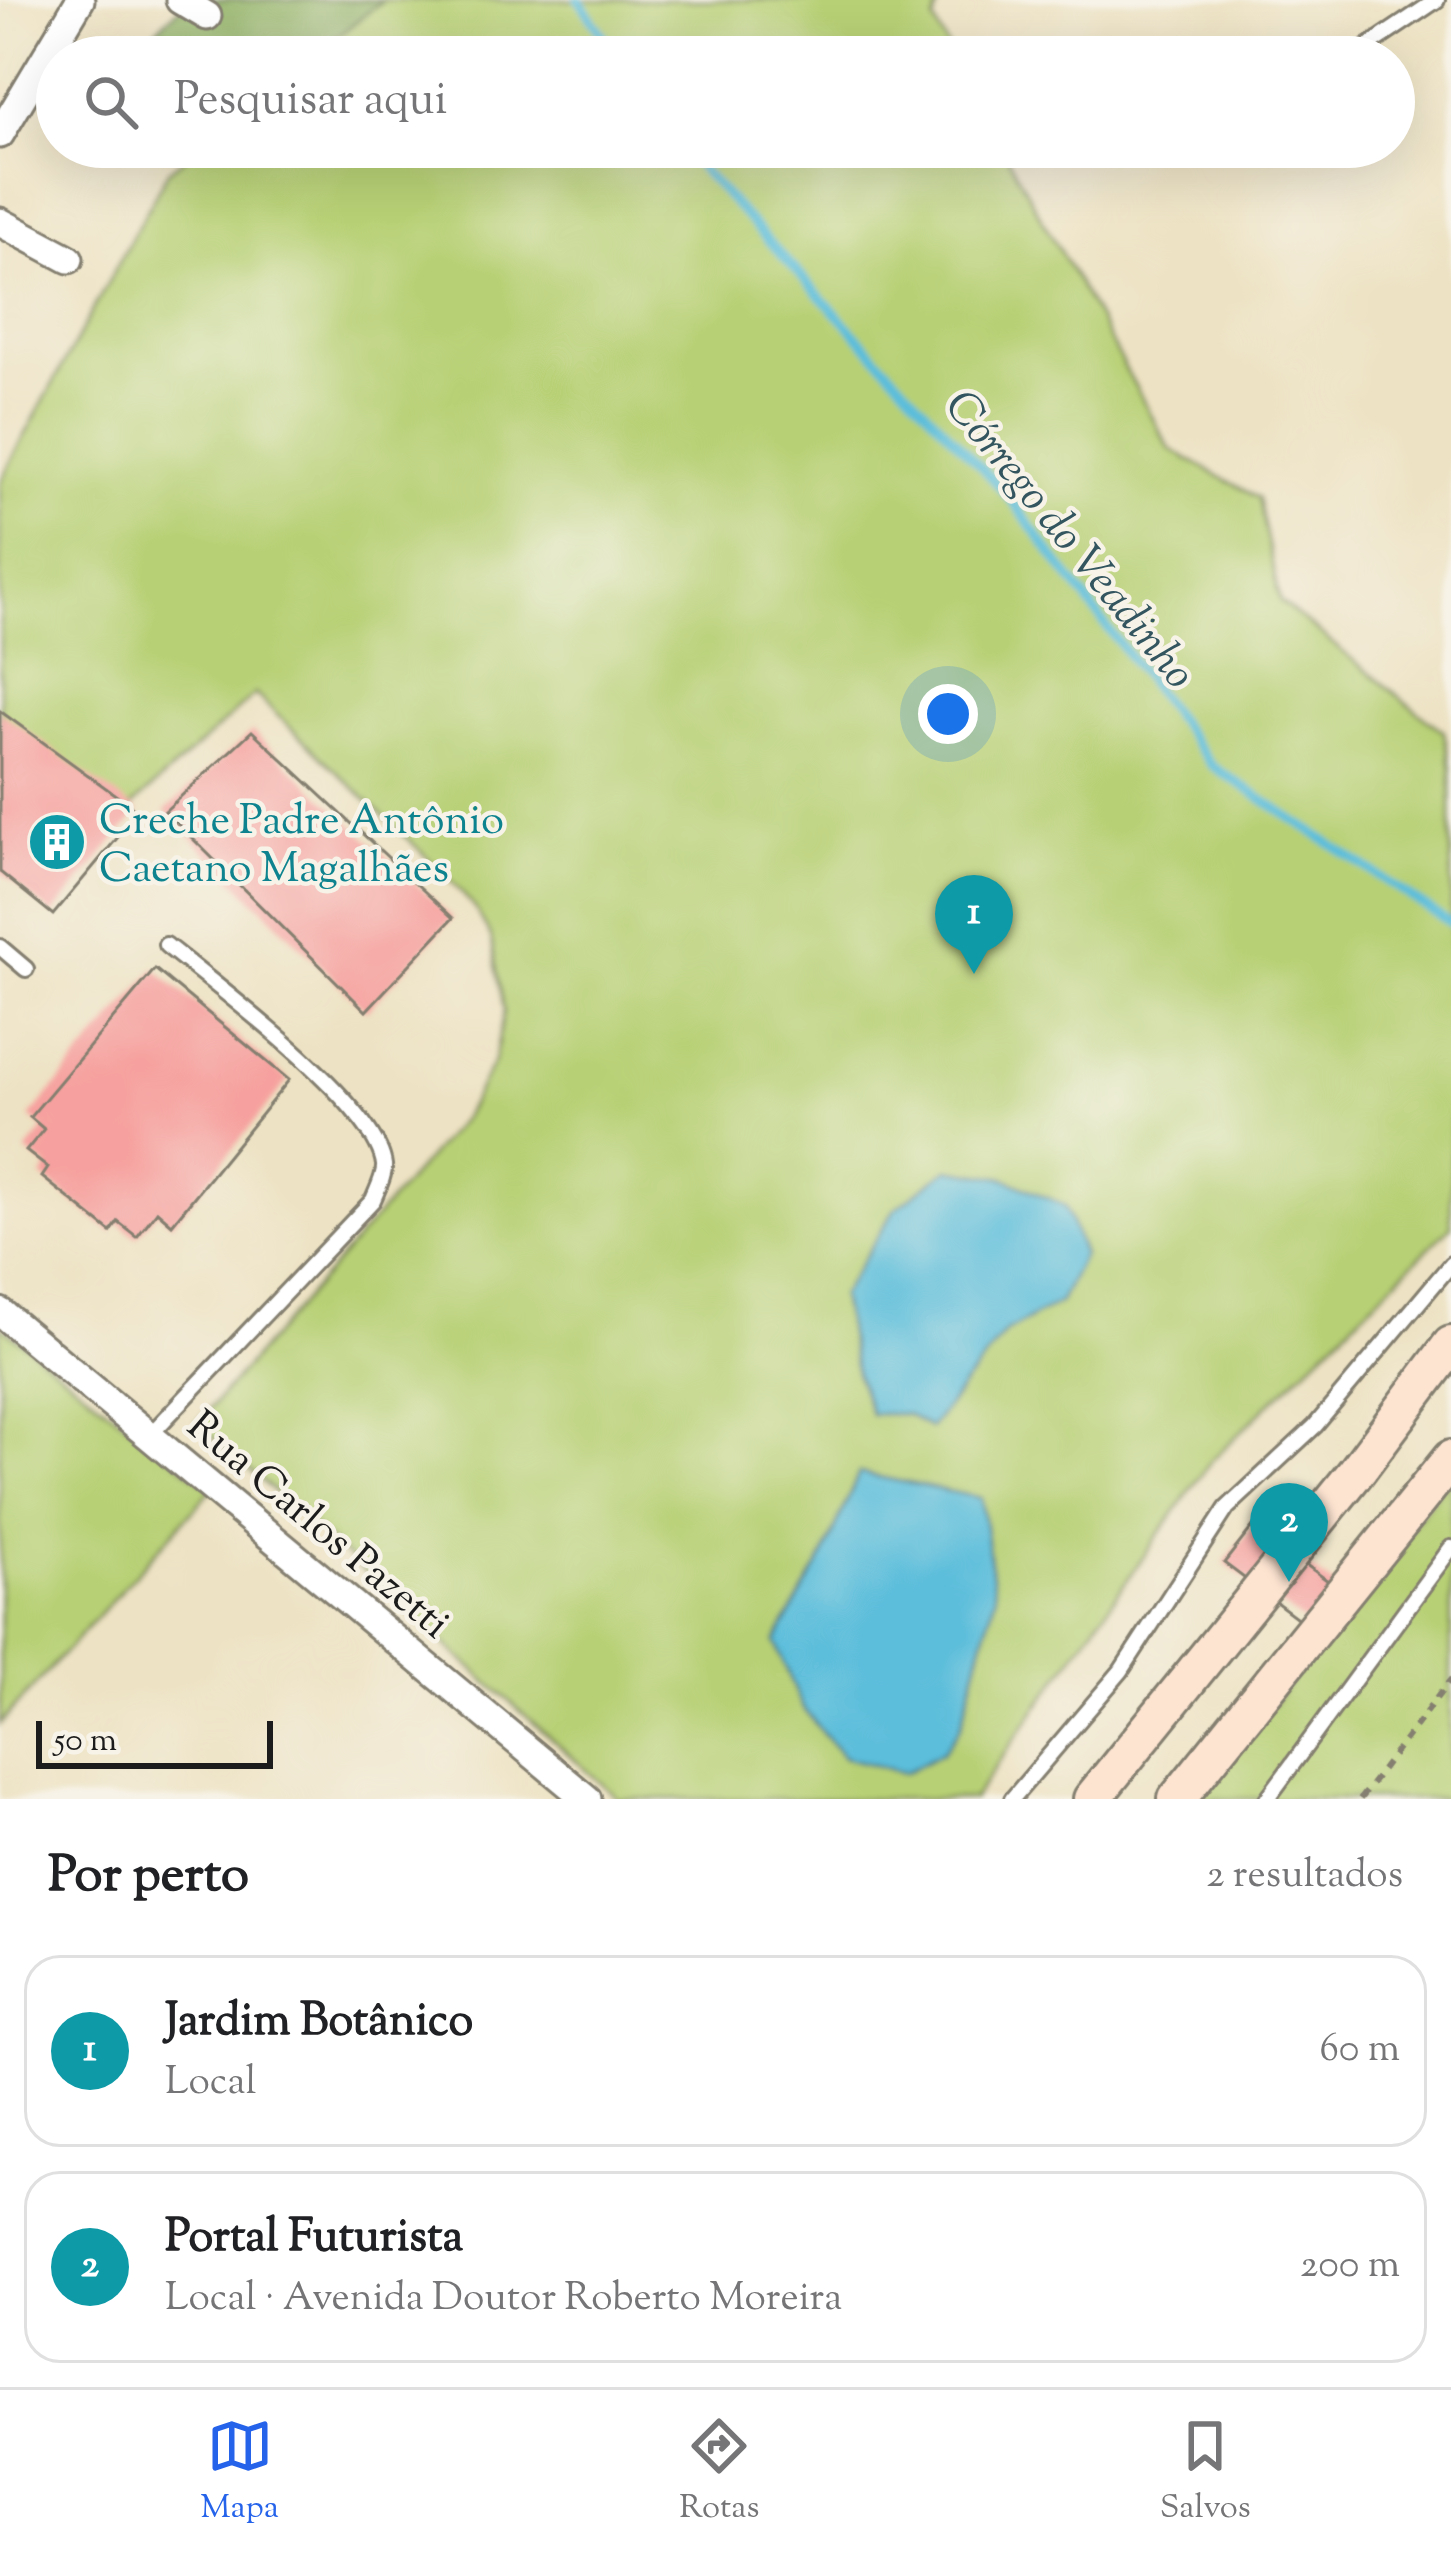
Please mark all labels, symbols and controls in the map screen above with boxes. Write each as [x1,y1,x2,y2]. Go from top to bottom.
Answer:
search box [36,36,1415,168]
icon: search [78,69,144,135]
text: Pesquisar aqui [174,70,447,135]
water label: Córrego do Veadinho [927,378,1209,705]
your location [918,684,978,744]
place label: Creche Padre Antônio Caetano Magalhães [99,793,504,901]
building icon: Creche Padre Antônio Caetano Magalhães [26,811,88,873]
pin: 1 [935,875,1013,974]
street label: Rua Carlos Pazetti [172,1399,461,1655]
pin: 2 [1250,1483,1328,1582]
scale bar [36,1715,273,1768]
text: 50 m [54,1718,117,1766]
text: Por perto [48,1841,249,1914]
text: 2 resultados [1206,1849,1403,1905]
text: Jardim Botânico [165,1991,473,2056]
text: 1 [83,2023,97,2079]
text: 60 m [1319,2023,1400,2079]
text: Local [165,2056,256,2112]
text: Portal Futurista [165,2207,463,2272]
text: 2 [81,2239,99,2295]
text: 200 m [1300,2239,1400,2295]
text: Local · Avenida Doutor Roberto Moreira [165,2272,842,2328]
tab: Mapa [200,2413,279,2533]
tab: Rotas [679,2413,759,2533]
tab: Salvos [1160,2413,1251,2533]

